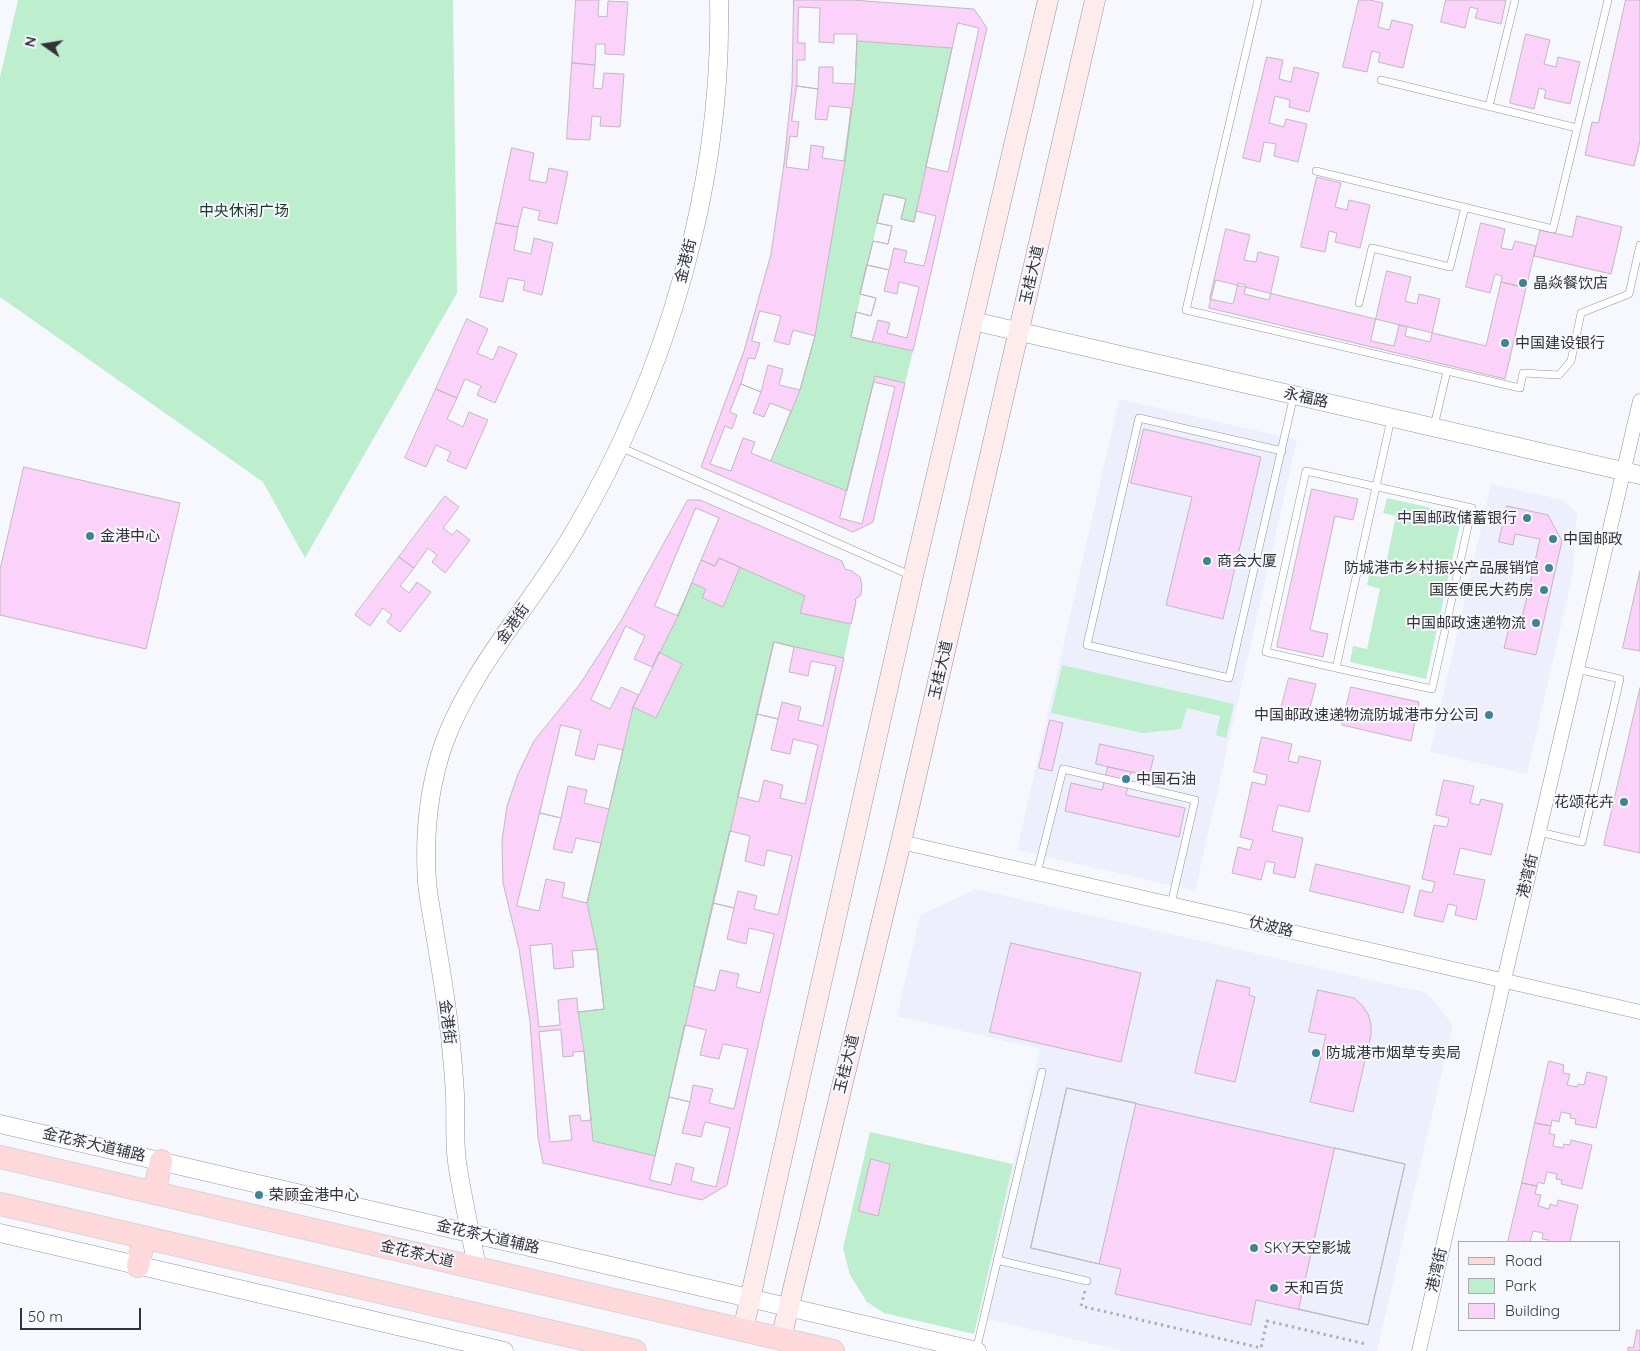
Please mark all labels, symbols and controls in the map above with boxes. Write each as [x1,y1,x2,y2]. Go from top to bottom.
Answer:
north arrow [20,20,70,70]
text: N [20,35,40,49]
park label: 中央休闲广场 [199,202,289,220]
street label: 金港街 [672,237,700,285]
street label: 玉桂大道 [1016,244,1048,306]
place label: 晶焱餐饮店 [1533,274,1608,292]
marker: 晶焱餐饮店 [1517,277,1529,289]
place label: 中国建设银行 [1515,334,1605,352]
marker: 中国建设银行 [1499,337,1511,349]
street label: 永福路 [1282,384,1330,412]
place label: 中国邮政储蓄银行 [1397,509,1517,527]
marker: 中国邮政储蓄银行 [1521,512,1533,524]
place label: 金港中心 [100,527,160,545]
marker: 金港中心 [84,530,96,542]
place label: 中国邮政 [1563,530,1623,548]
marker: 中国邮政 [1547,533,1559,545]
place label: 商会大厦 [1217,552,1277,570]
marker: 商会大厦 [1201,555,1213,567]
place label: 防城港市乡村振兴产品展销馆 [1344,559,1539,577]
marker: 防城港市乡村振兴产品展销馆 [1543,562,1555,574]
place label: 国医便民大药房 [1429,581,1534,599]
marker: 国医便民大药房 [1538,584,1550,596]
street label: 金港街 [493,600,533,648]
place label: 中国邮政速递物流 [1406,614,1526,632]
marker: 中国邮政速递物流 [1530,617,1542,629]
street label: 玉桂大道 [925,639,957,701]
place label: 中国邮政速递物流防城港市分公司 [1254,706,1479,724]
marker: 中国邮政速递物流防城港市分公司 [1483,709,1495,721]
place label: 中国石油 [1136,770,1196,788]
marker: 中国石油 [1120,773,1132,785]
place label: 花颂花卉 [1554,793,1614,811]
marker: 花颂花卉 [1618,796,1630,808]
street label: 港湾街 [1514,852,1542,900]
street label: 伏波路 [1247,913,1295,941]
street label: 金港街 [435,999,459,1045]
street label: 玉桂大道 [831,1033,863,1095]
place label: 防城港市烟草专卖局 [1326,1044,1461,1062]
marker: 防城港市烟草专卖局 [1310,1047,1322,1059]
street label: 金花茶大道辅路 [41,1124,147,1166]
place label: 荣顾金港中心 [269,1186,359,1204]
marker: 荣顾金港中心 [253,1189,265,1201]
street label: 金花茶大道辅路 [435,1216,541,1258]
street label: 金花茶大道 [378,1237,456,1271]
place label: SKY天空影城 [1264,1239,1351,1257]
legend [1458,1241,1620,1331]
marker: SKY天空影城 [1248,1242,1260,1254]
street label: 港湾街 [1423,1246,1451,1294]
text: Road [1505,1251,1542,1270]
text: Park [1505,1276,1537,1295]
place label: 天和百货 [1284,1279,1344,1297]
marker: 天和百货 [1268,1282,1280,1294]
scale bar [22,1298,144,1330]
text: Building [1505,1301,1560,1320]
text: 50 m [28,1307,63,1326]

